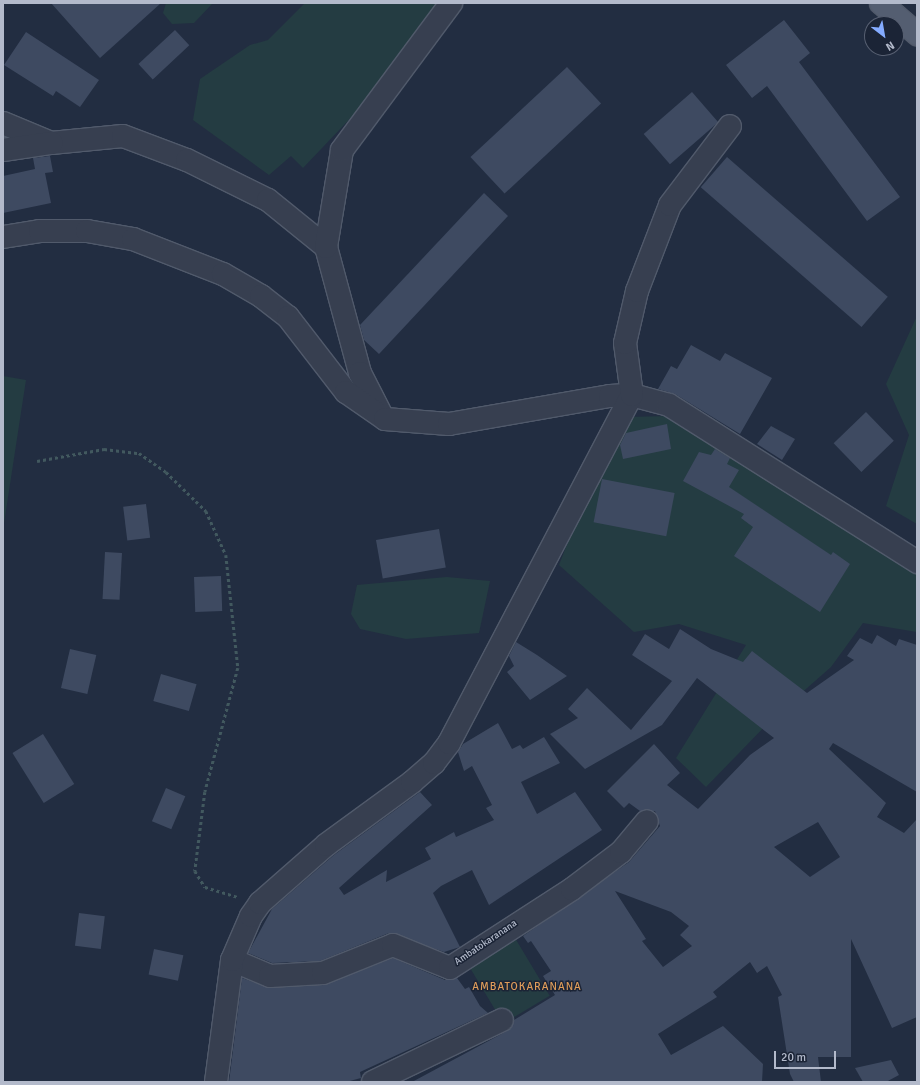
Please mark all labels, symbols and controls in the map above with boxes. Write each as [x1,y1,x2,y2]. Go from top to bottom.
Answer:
north arrow [864,16,904,56]
text: N [883,38,897,53]
street label: Ambatokaranana [452,918,520,968]
district label: AMBATOKARANANA [472,980,582,994]
scale bar [776,1043,838,1069]
text: 20 m [781,1050,806,1065]

